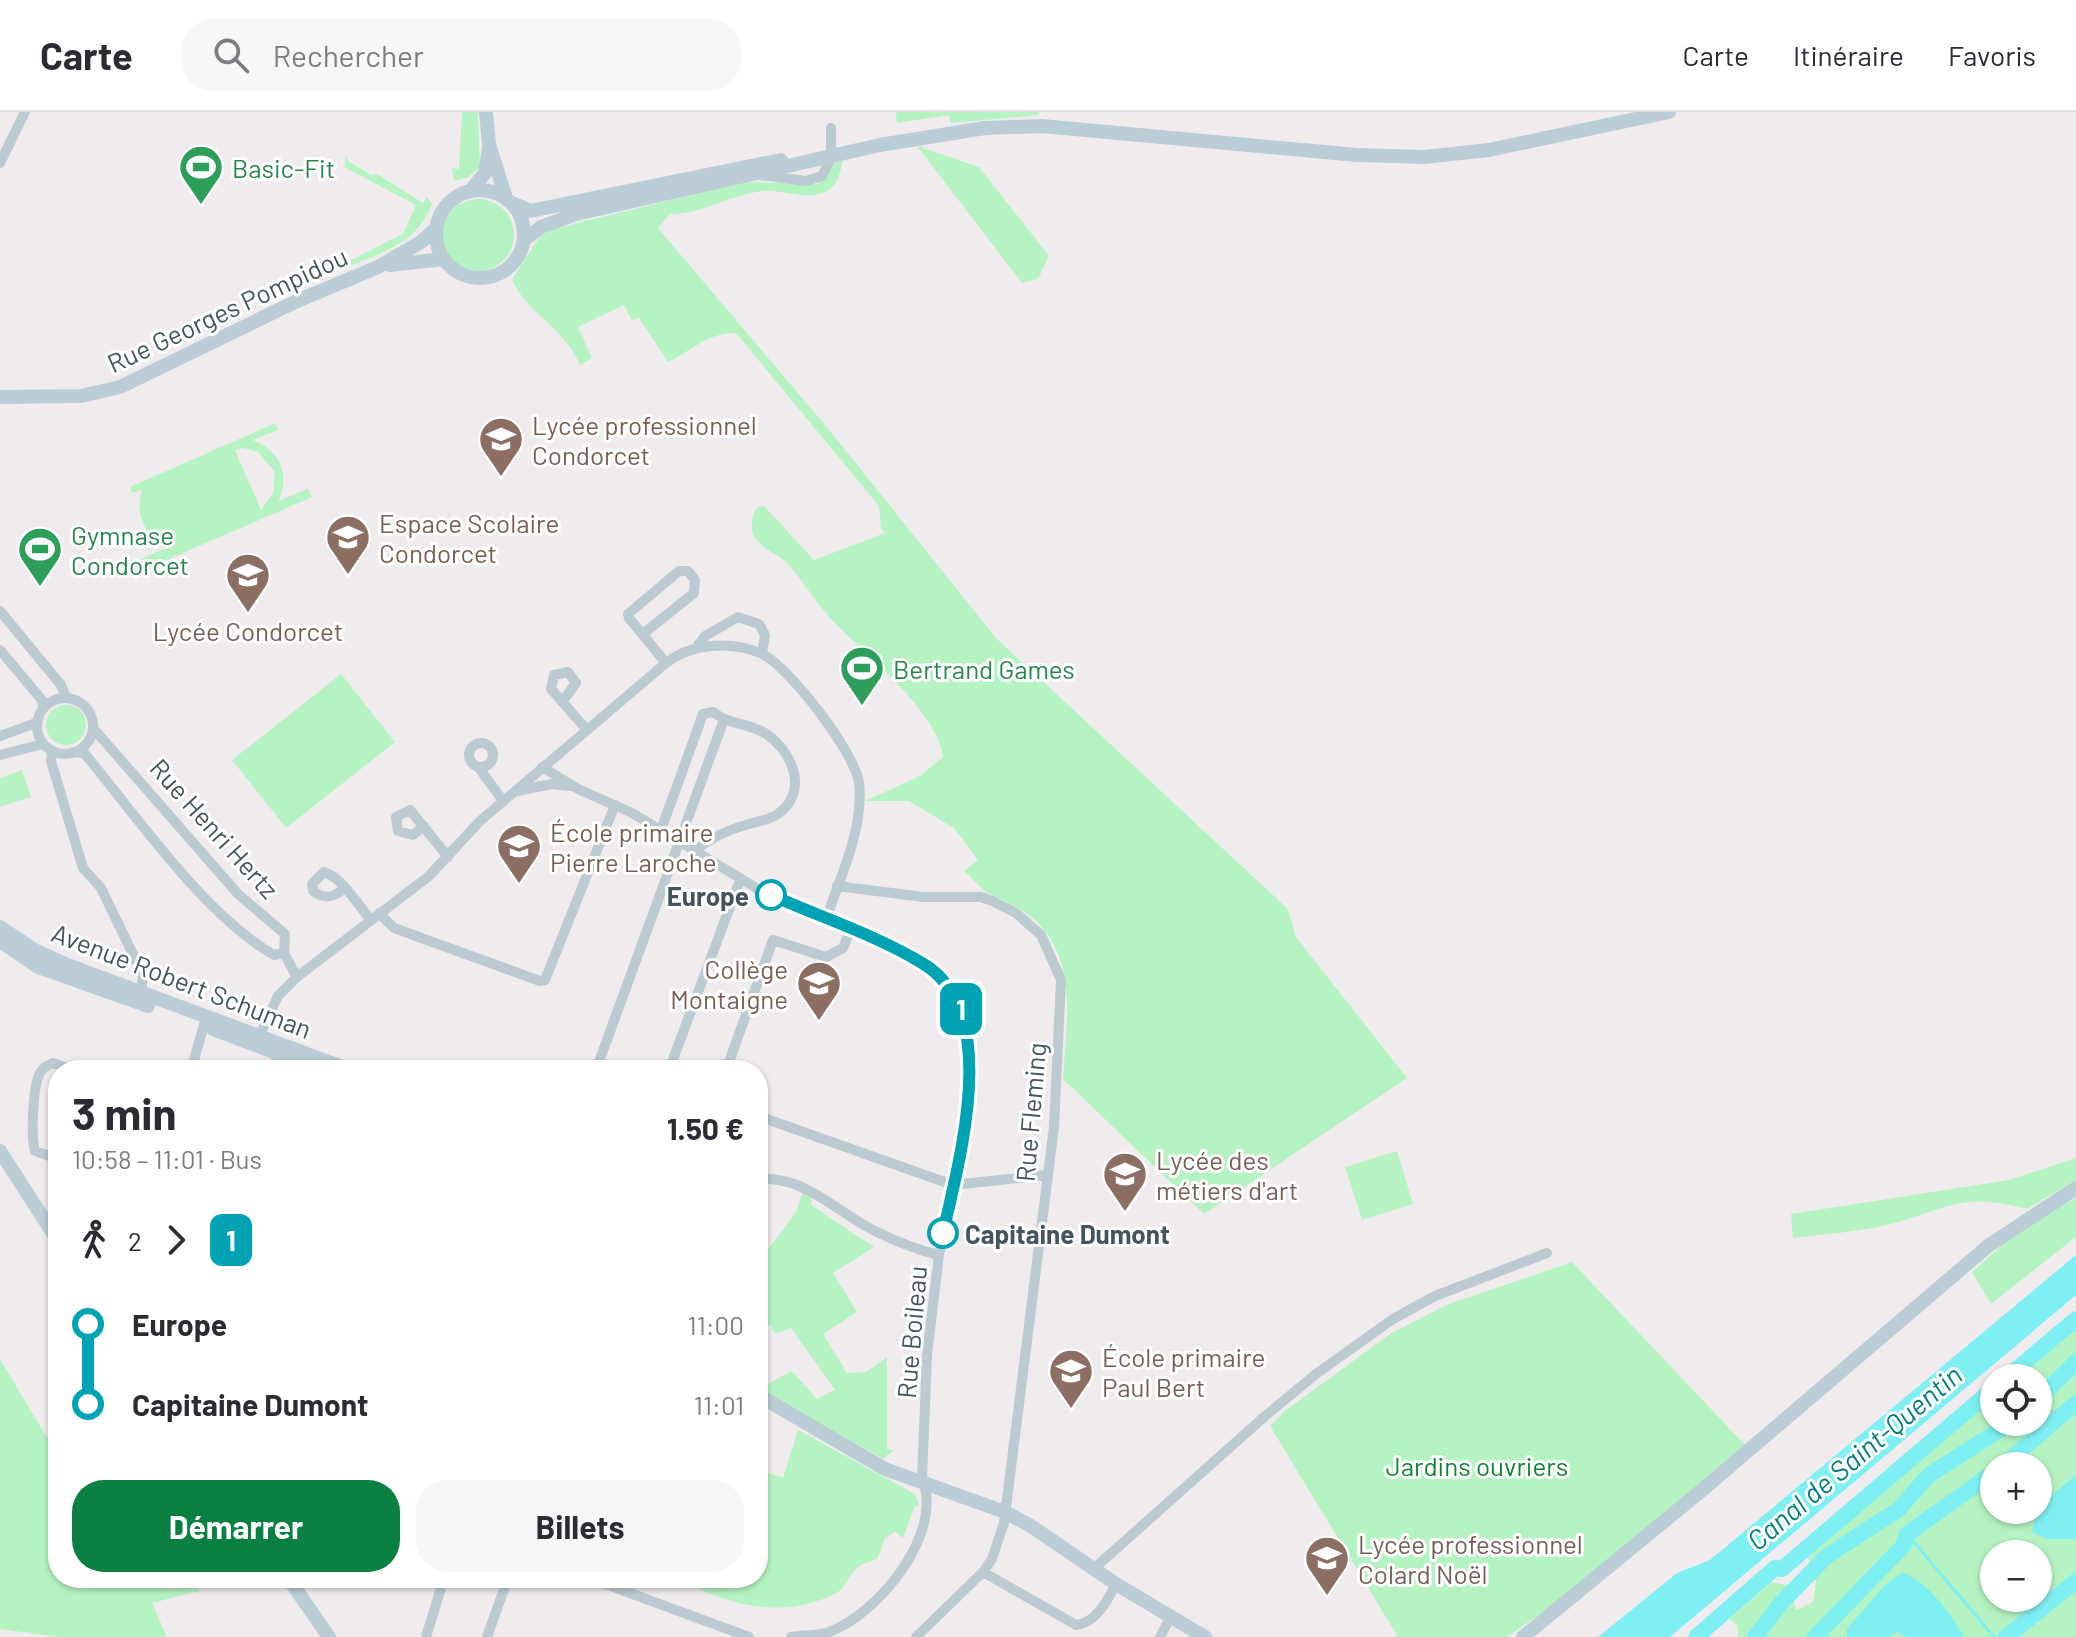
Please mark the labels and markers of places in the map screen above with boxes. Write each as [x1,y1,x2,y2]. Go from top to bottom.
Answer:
sports icon: Basic-Fit [177,143,225,206]
place label: Basic-Fit [232,152,335,183]
place label: Lycée professionnel Condorcet [532,409,757,470]
school or university icon: Lycée professionnel Condorcet [477,415,525,478]
place label: Espace Scolaire Condorcet [379,507,559,568]
school or university icon: Espace Scolaire Condorcet [324,513,372,576]
place label: Gymnase Condorcet [71,519,189,580]
sports icon: Gymnase Condorcet [16,525,64,588]
school or university icon: Lycée Condorcet [224,551,272,614]
place label: Lycée Condorcet [153,615,343,646]
sports icon: Bertrand Games [838,644,886,707]
place label: Bertrand Games [893,653,1075,684]
place label: École primaire Pierre Laroche [550,816,717,877]
school or university icon: École primaire Pierre Laroche [495,822,543,885]
place label: Europe [667,880,749,911]
marker: Europe [756,880,786,910]
place label: Collège Montaigne [670,953,788,1014]
school or university icon: Collège Montaigne [795,959,843,1022]
place label: Lycée des métiers d'art [1156,1144,1298,1205]
school or university icon: Lycée des métiers d'art [1101,1150,1149,1213]
marker: Capitaine Dumont [928,1218,958,1248]
place label: Capitaine Dumont [965,1218,1170,1249]
place label: École primaire Paul Bert [1102,1341,1265,1402]
school or university icon: École primaire Paul Bert [1047,1347,1095,1410]
place label: Lycée professionnel Colard Noël [1358,1528,1583,1589]
school or university icon: Lycée professionnel Colard Noël [1303,1534,1351,1597]

